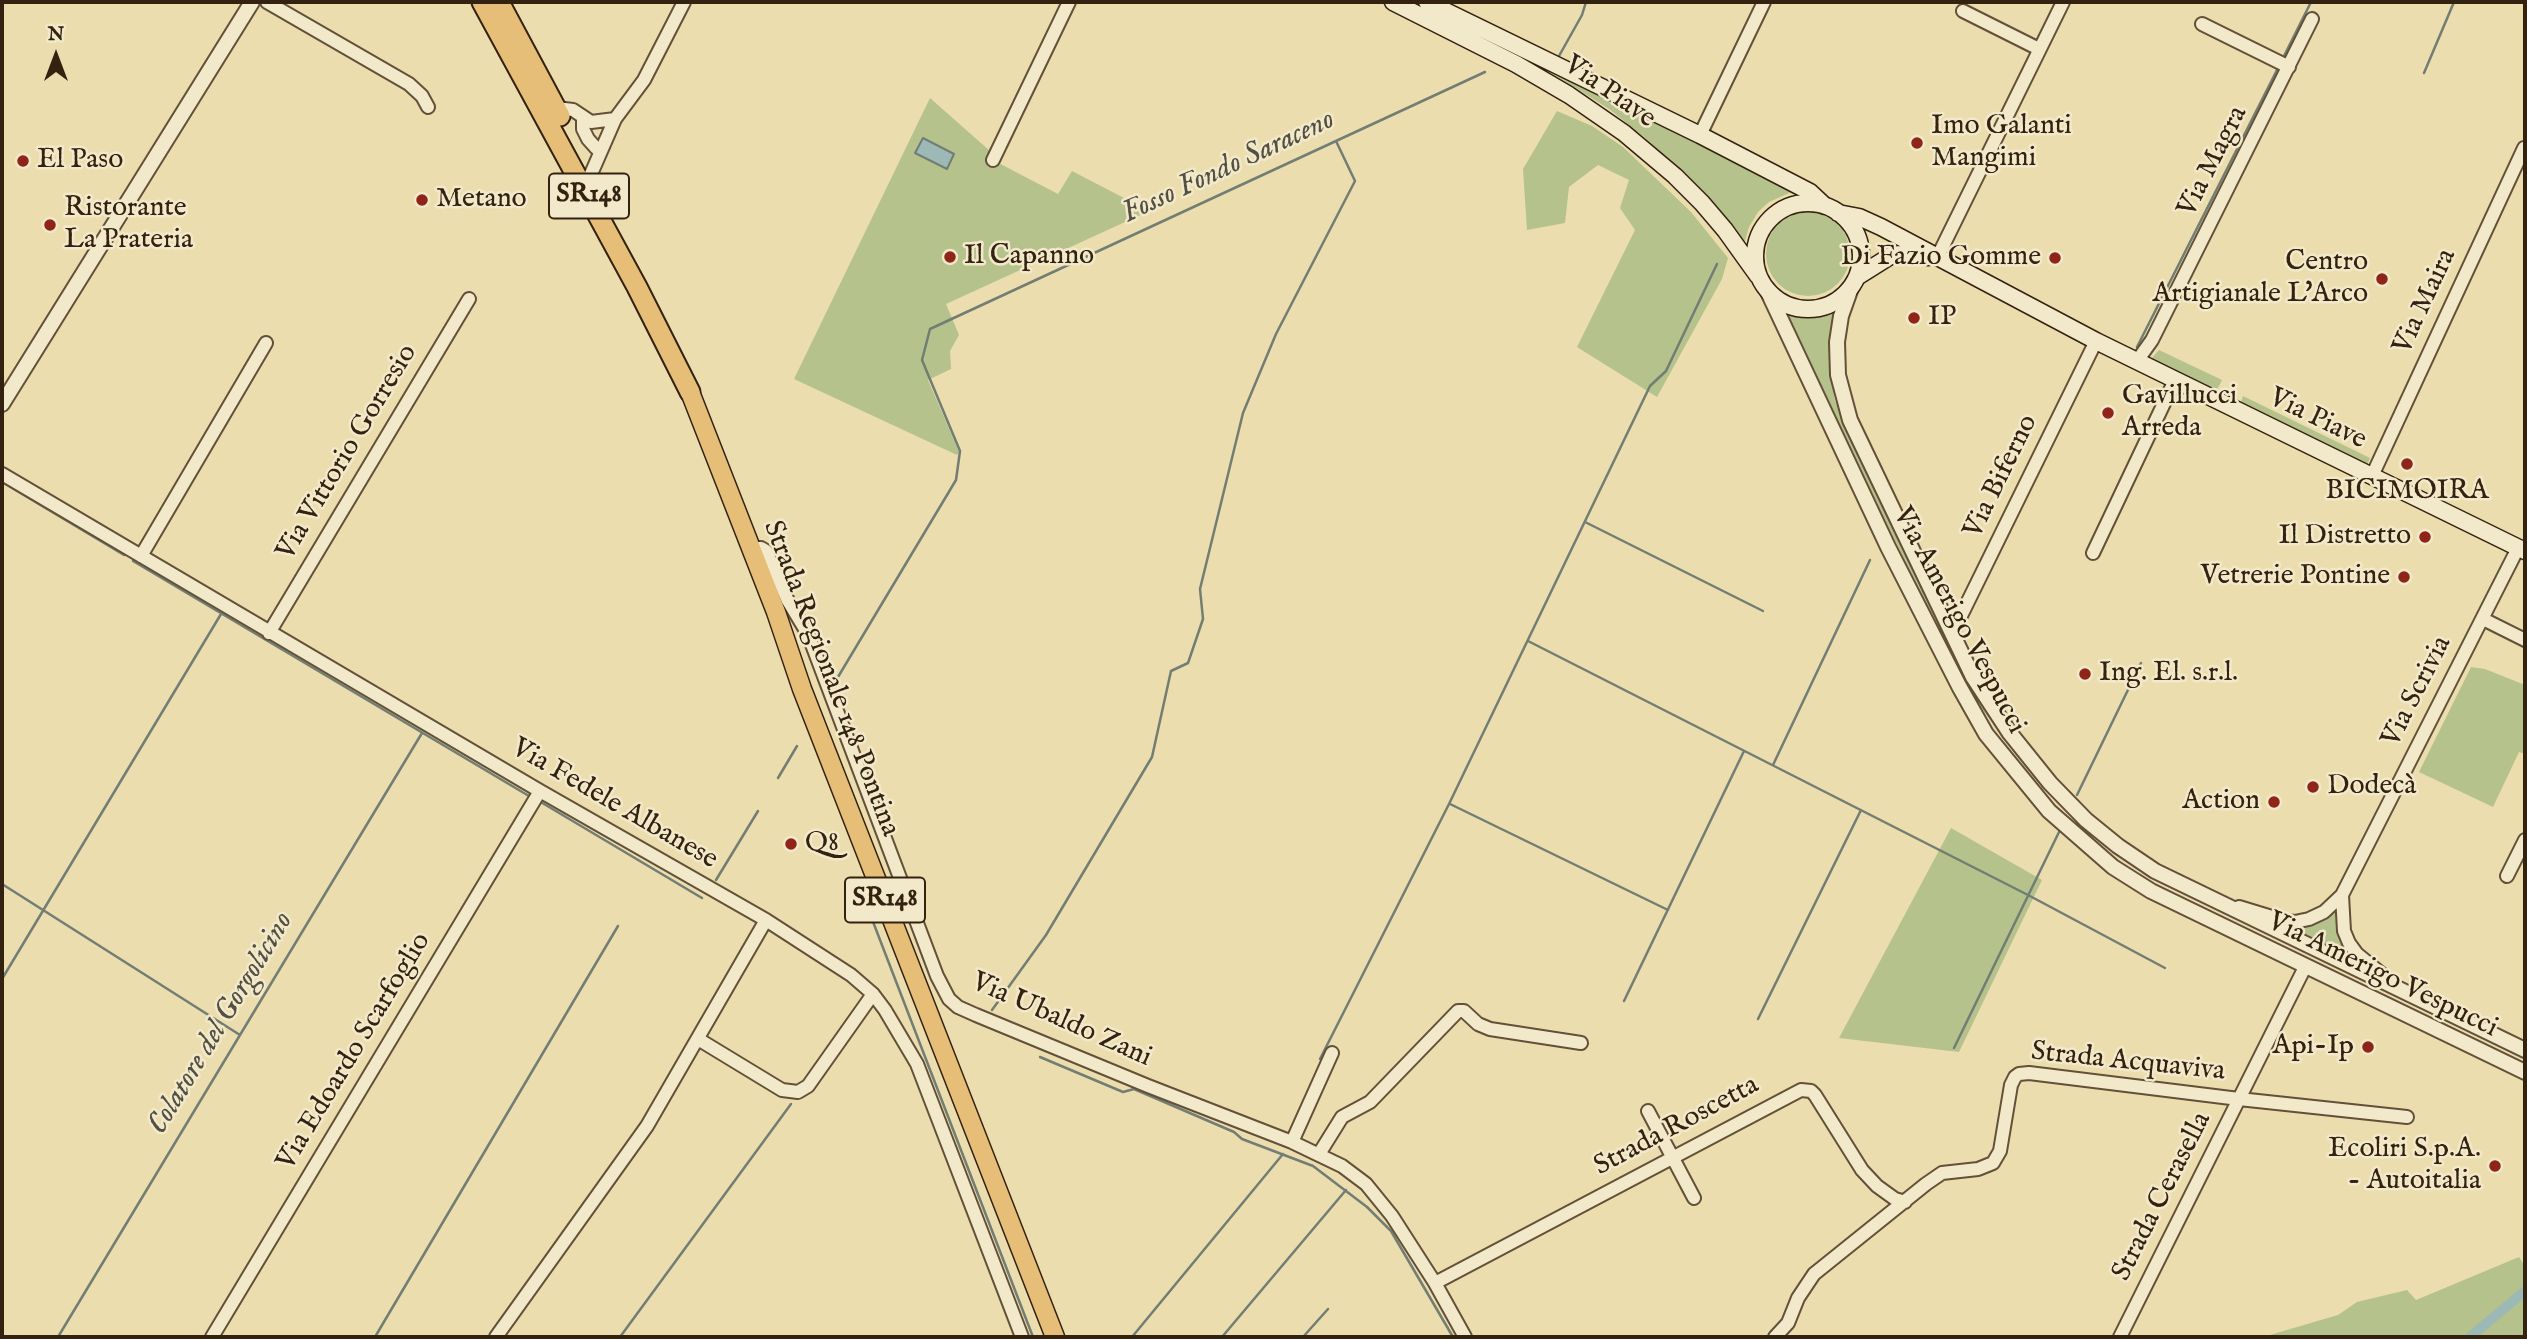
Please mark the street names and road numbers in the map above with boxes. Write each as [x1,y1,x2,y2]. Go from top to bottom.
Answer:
street label: Via Piave [1557,49,1661,137]
street label: Via Magra [2172,101,2256,223]
road number: SR148 [549,174,629,218]
street label: Via Maira [2387,244,2465,360]
street label: Via Vittorio Gorresio [270,339,426,567]
street label: Via Piave [2263,382,2371,458]
street label: Via Biferno [1958,410,2046,544]
street label: Via Amerigo Vespucci [1884,502,2032,740]
street label: Strada Regionale 148 Pontina [754,516,906,842]
street label: Via Scrivia [2376,631,2460,753]
street label: Via Fedele Albanese [505,732,723,878]
road number: SR148 [845,878,925,923]
street label: Via Amerigo Vespucci [2261,906,2503,1046]
street label: Via Edoardo Scarfoglio [271,927,439,1177]
street label: Via Ubaldo Zani [966,966,1156,1076]
street label: Strada Acquaviva [2029,1036,2227,1090]
street label: Strada Roscetta [1589,1069,1765,1185]
street label: Strada Cerasella [2106,1107,2220,1287]

